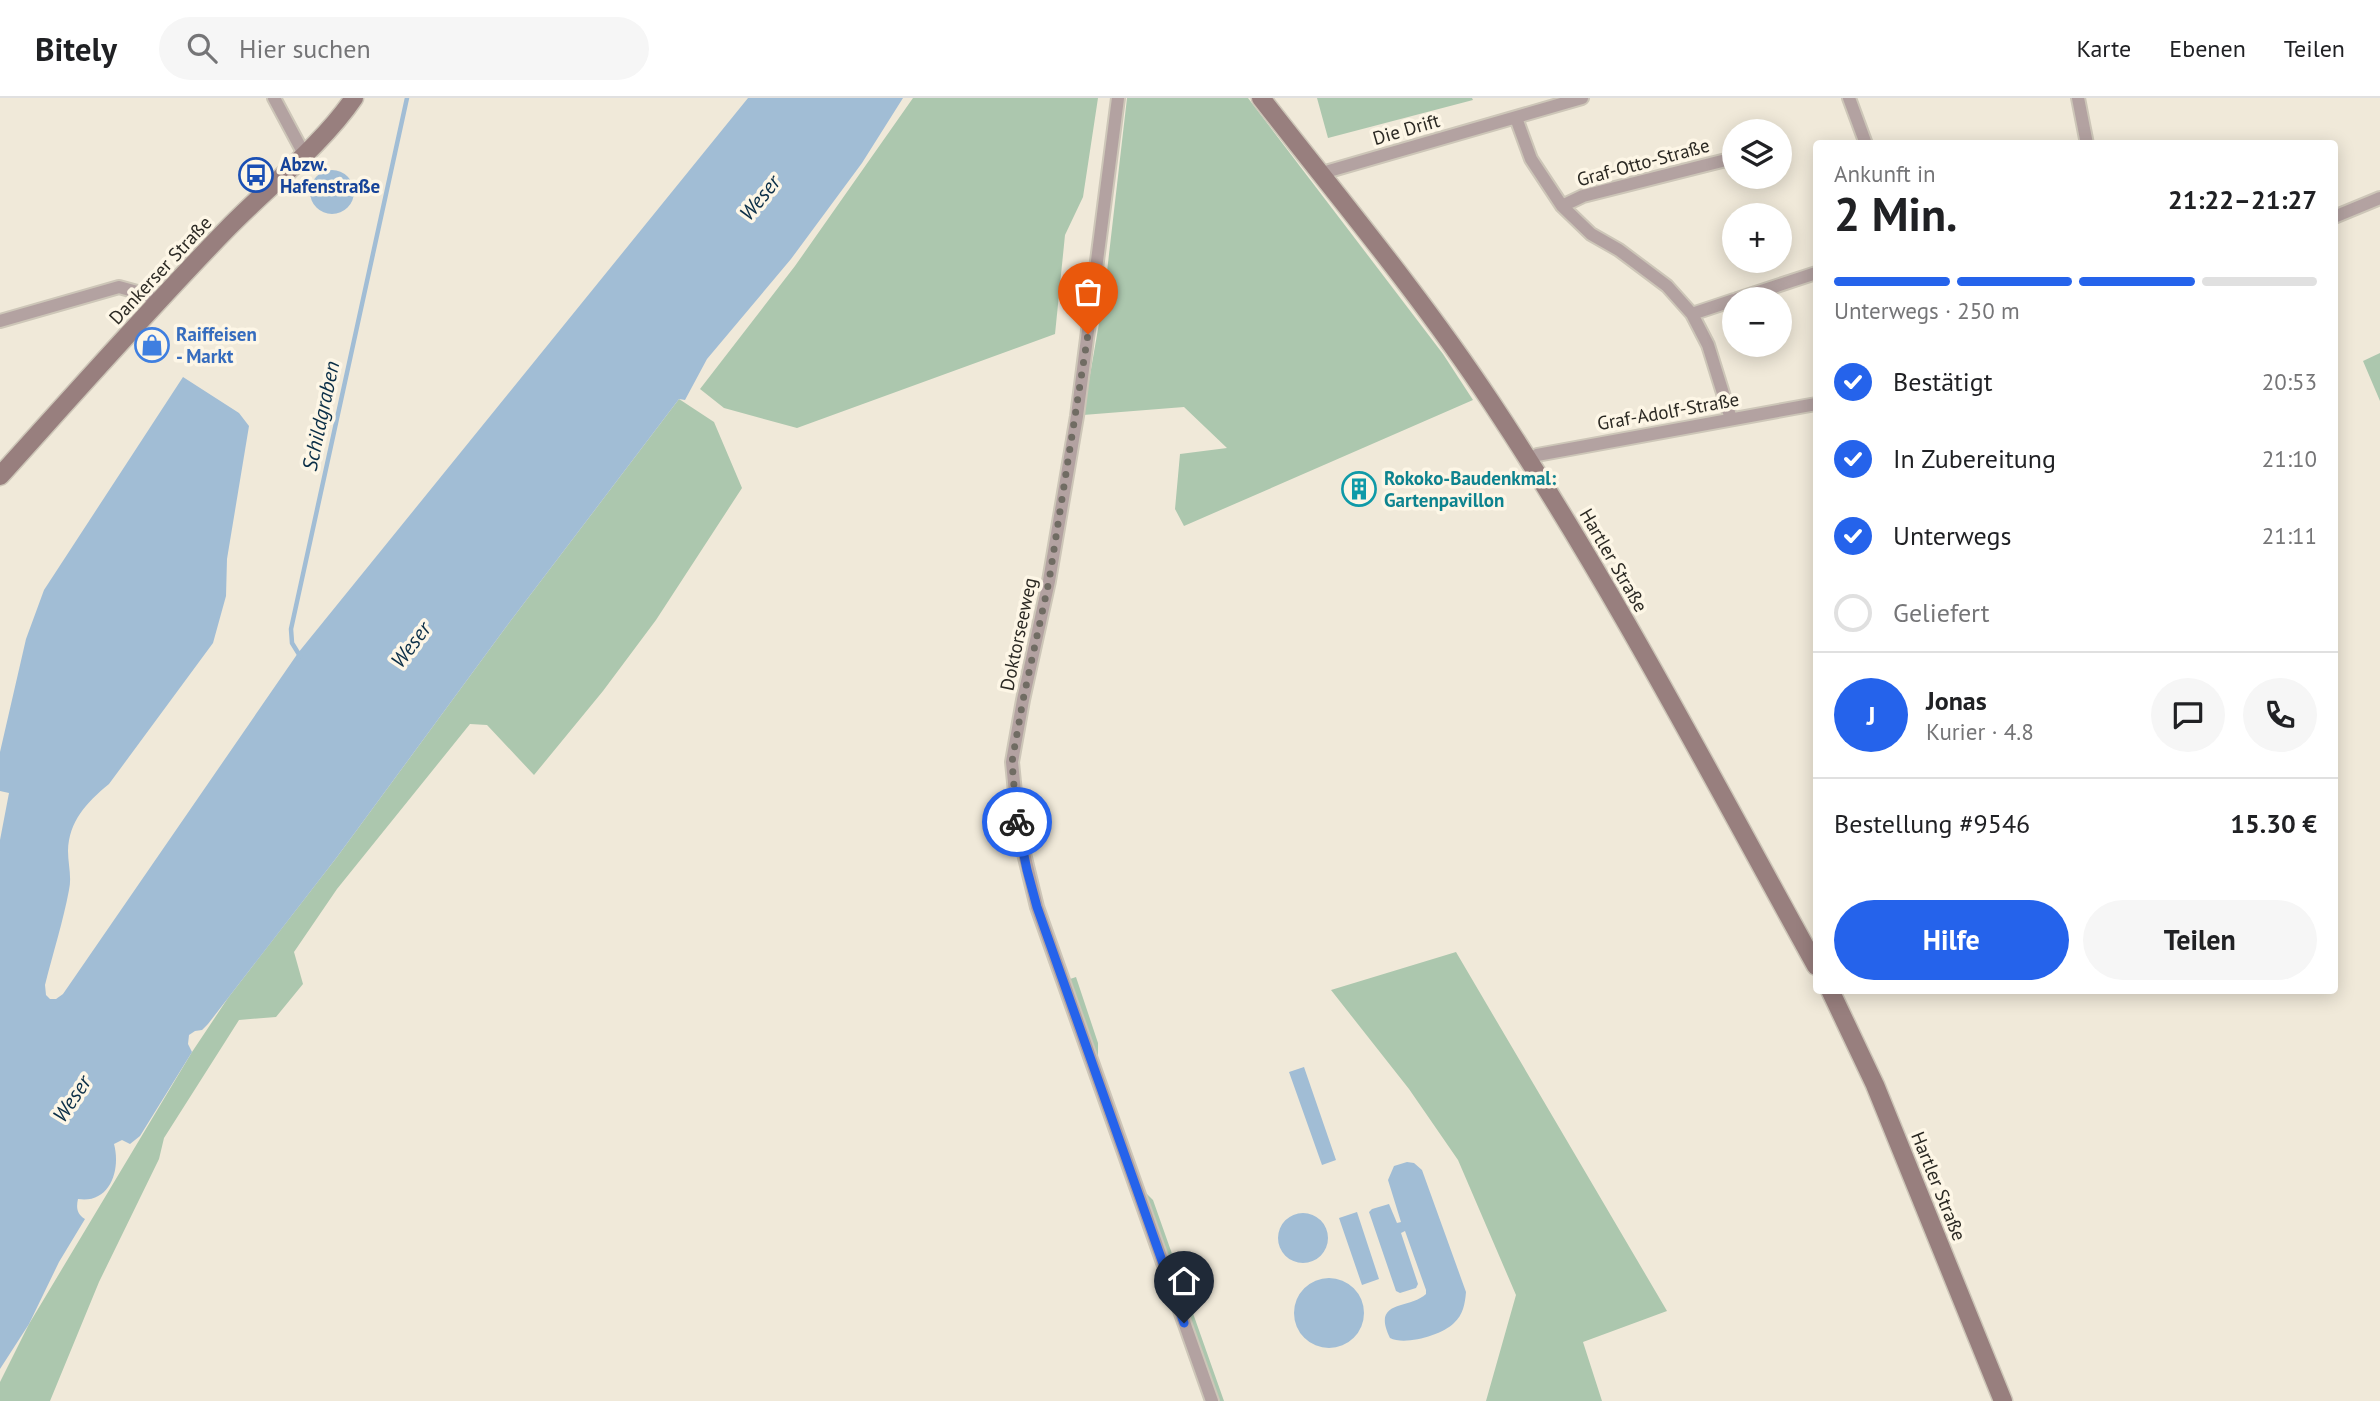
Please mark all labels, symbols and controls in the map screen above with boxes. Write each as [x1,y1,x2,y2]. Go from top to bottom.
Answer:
search box [159,17,649,80]
text: Bitely [35,27,117,70]
icon: search [183,29,221,67]
text: Hier suchen [239,32,371,65]
text: Karte [2077,33,2131,64]
text: Ebenen [2169,33,2246,64]
text: Teilen [2284,33,2345,64]
street label: Die Drift [1370,108,1443,150]
map controls [1722,119,1792,357]
button: layers [1722,119,1792,189]
street label: Graf-Otto-Straße [1574,133,1712,191]
place label: Abzw. Hafenstraße [280,152,380,198]
bus stop icon: Abzw. Hafenstraße [237,156,275,194]
text: Ankunft in [1834,159,1936,188]
water label: Weser [733,168,787,226]
text: 21:22–21:27 [2168,183,2317,216]
text: 2 Min. [1834,184,1957,244]
button: + [1722,203,1792,273]
street label: Dankerser Straße [104,211,216,329]
pin [1058,262,1118,334]
icon: bag [1069,273,1107,311]
button: − [1722,287,1792,357]
text: Unterwegs · 250 m [1834,296,2020,325]
place label: Raiffeisen - Markt [176,322,257,368]
shop icon: Raiffeisen - Markt [133,326,171,364]
water label: Schildgraben [296,358,345,473]
icon: check [1834,363,1872,401]
text: Bestätigt [1893,365,1993,398]
text: 20:53 [2262,367,2317,396]
street label: Graf-Adolf-Straße [1595,387,1741,435]
icon: check [1834,440,1872,478]
text: In Zubereitung [1893,442,2056,475]
text: 21:10 [2262,444,2317,473]
place label: Rokoko-Baudenkmal: Gartenpavillon [1384,466,1556,512]
building icon: Rokoko-Baudenkmal: Gartenpavillon [1340,470,1378,508]
street label: Hartler Straße [1575,504,1653,616]
icon: check [1834,517,1872,555]
text: Unterwegs [1893,519,2011,552]
text: 21:11 [2262,521,2317,550]
street label: Doktorseeweg [994,575,1042,693]
text: Geliefert [1893,596,1990,629]
water label: Weser [385,615,438,673]
button: chat [2151,678,2225,752]
button: phone [2243,678,2317,752]
text: Jonas [1926,684,1987,717]
text: J [1867,699,1875,732]
text: Kurier · 4.8 [1926,717,2034,746]
courier [982,787,1052,857]
icon: bike [998,803,1036,841]
text: Bestellung #9546 [1834,807,2030,840]
text: 15.30 € [2230,807,2317,840]
button: Hilfe [1834,900,2069,980]
button: Teilen [2083,900,2317,980]
water label: Weser [46,1068,98,1127]
street label: Hartler Straße [1906,1128,1972,1244]
pin [1154,1251,1214,1323]
icon: home [1165,1262,1203,1300]

